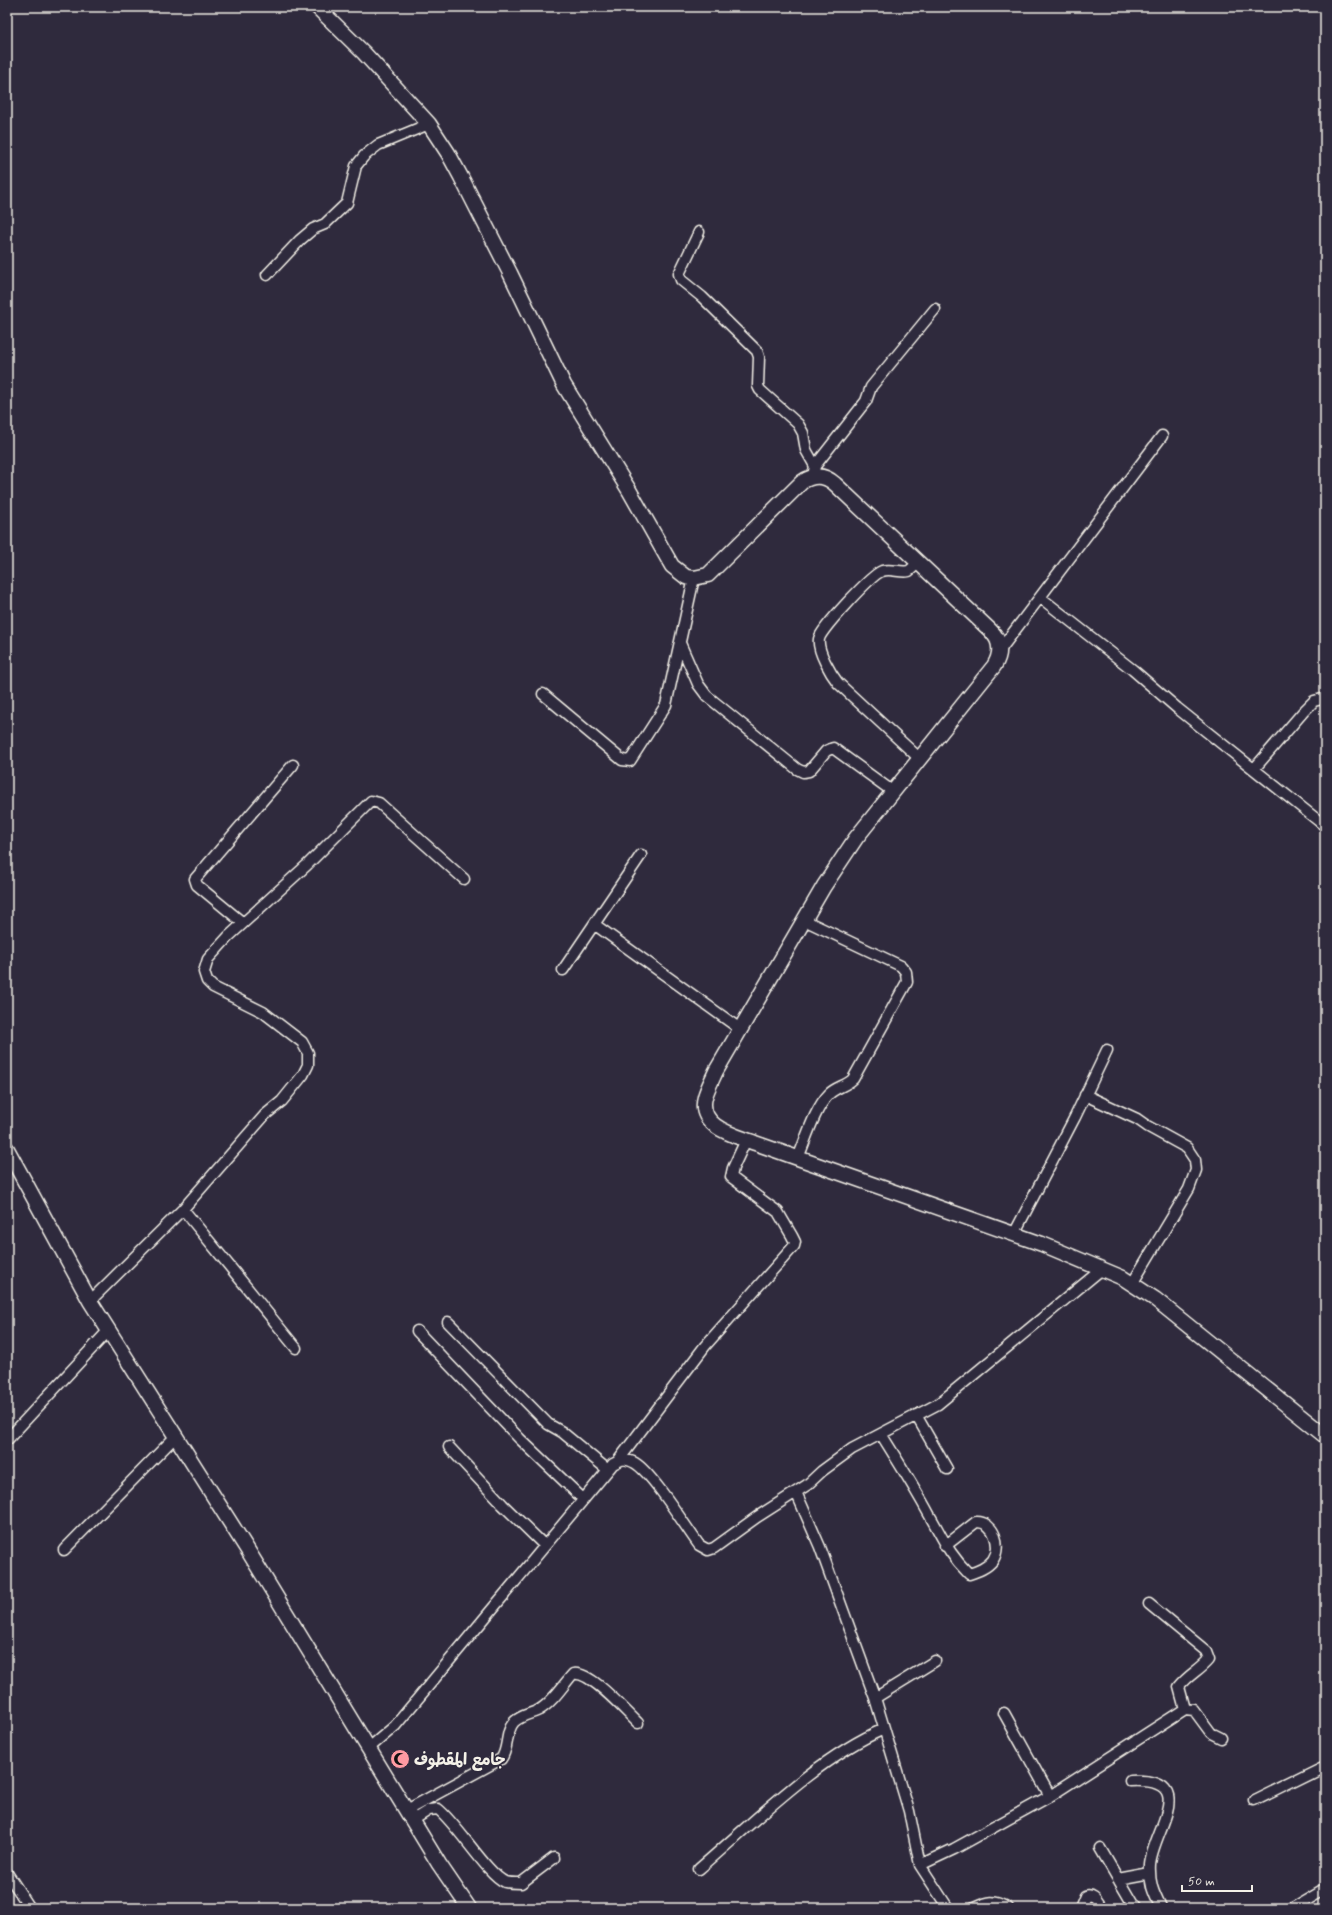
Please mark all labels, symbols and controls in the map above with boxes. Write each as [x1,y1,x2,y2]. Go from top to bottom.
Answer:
mosque icon: جامع المقطوف [389,1748,411,1770]
place label: جامع المقطوف [414,1750,506,1771]
scale bar [1182,1867,1252,1893]
text: 50 m [1188,1874,1215,1890]

